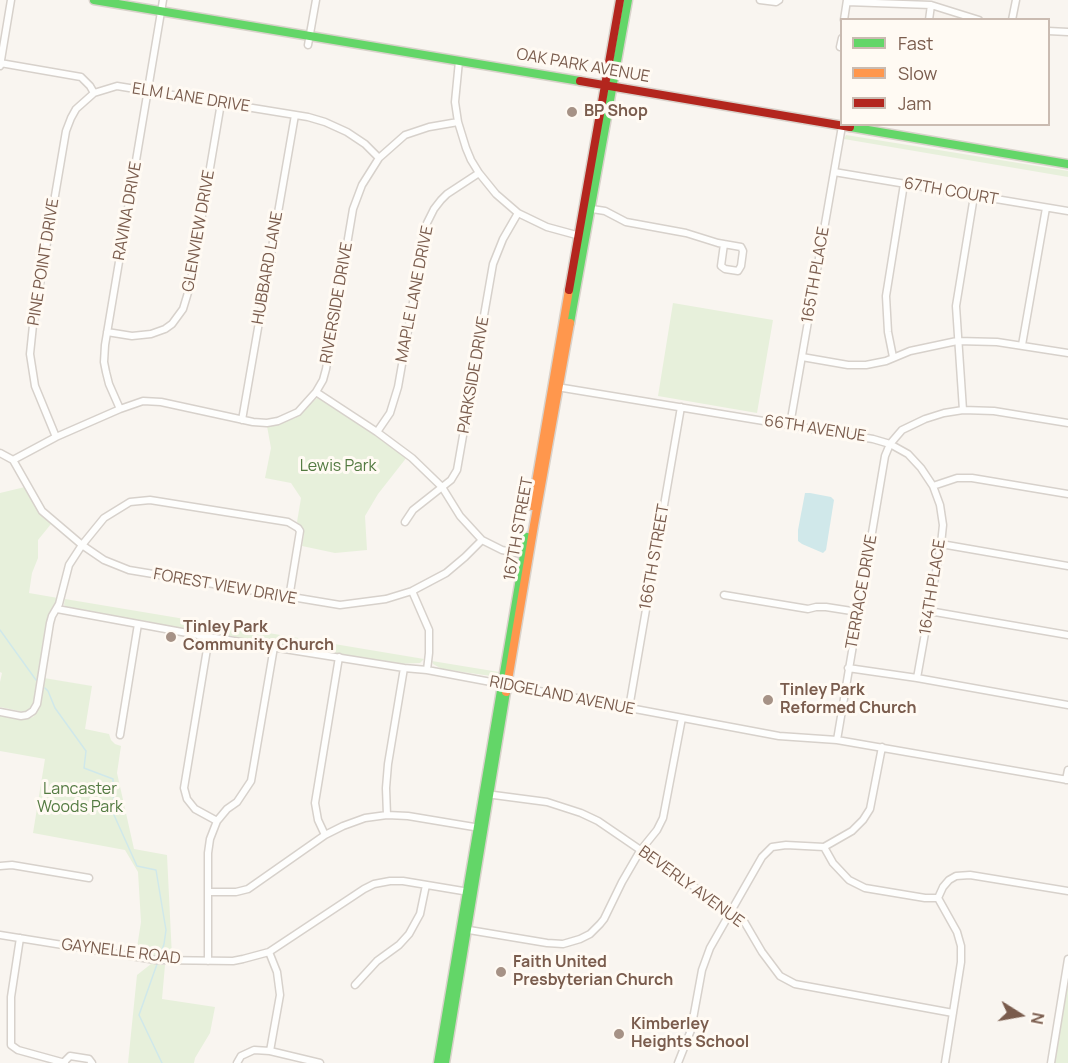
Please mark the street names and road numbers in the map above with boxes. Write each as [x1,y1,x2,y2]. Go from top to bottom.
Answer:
street label: OAK PARK AVENUE [515,45,651,87]
street label: ELM LANE DRIVE [131,79,251,117]
street label: RAVINA DRIVE [110,160,146,262]
street label: GLENVIEW DRIVE [179,168,219,294]
street label: 67TH COURT [902,174,1000,210]
street label: PINE POINT DRIVE [24,197,64,327]
street label: HUBBARD LANE [249,210,287,326]
street label: MAPLE LANE DRIVE [392,224,438,364]
street label: 165TH PLACE [798,225,834,325]
street label: RIVERSIDE DRIVE [317,241,357,365]
street label: PARKSIDE DRIVE [454,315,494,435]
street label: 66TH AVENUE [763,411,867,447]
street label: 167TH STREET [500,476,538,582]
street label: 166TH STREET [636,503,674,611]
street label: TERRACE DRIVE [842,533,882,651]
street label: 164TH PLACE [916,538,950,636]
street label: FOREST VIEW DRIVE [152,565,298,609]
street label: RIDGELAND AVENUE [488,673,636,719]
street label: BEVERLY AVENUE [635,842,747,932]
street label: GAYNELLE ROAD [60,935,182,969]

